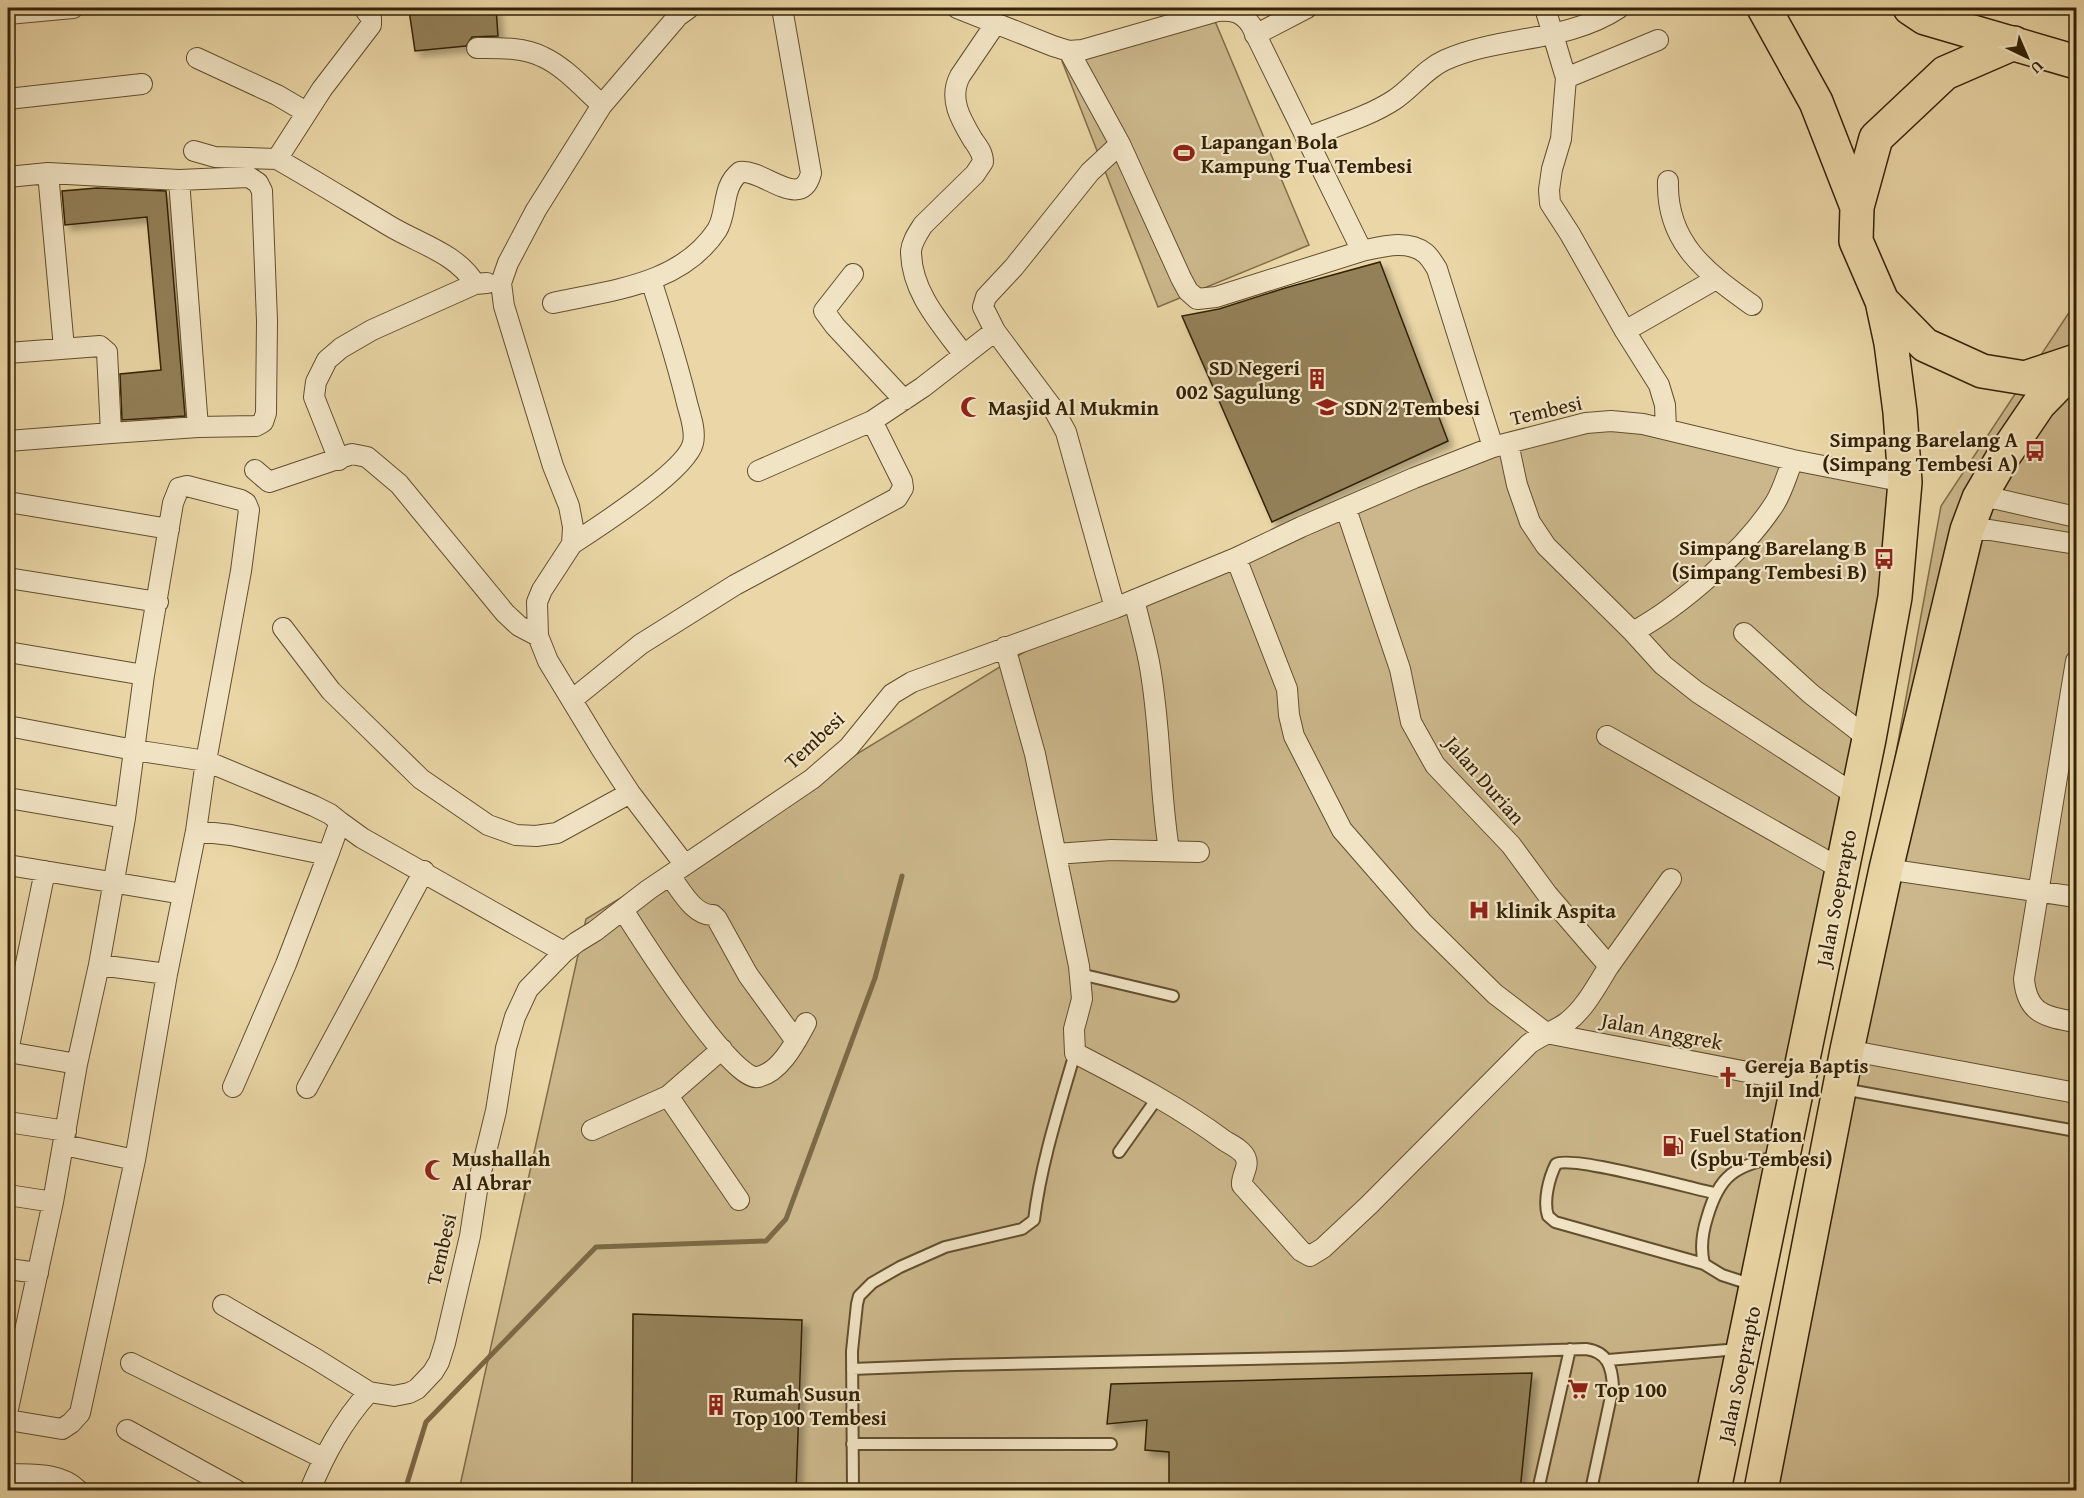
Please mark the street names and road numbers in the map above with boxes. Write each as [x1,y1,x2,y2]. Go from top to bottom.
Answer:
street label: Tembesi [1507,387,1585,433]
street label: Tembesi [777,704,851,776]
street label: Jalan Durian [1436,726,1533,832]
street label: Jalan Soeprapto [1807,827,1864,972]
street label: Jalan Anggrek [1596,1003,1726,1058]
street label: Tembesi [418,1210,464,1288]
street label: Jalan Soeprapto [1709,1303,1769,1448]

